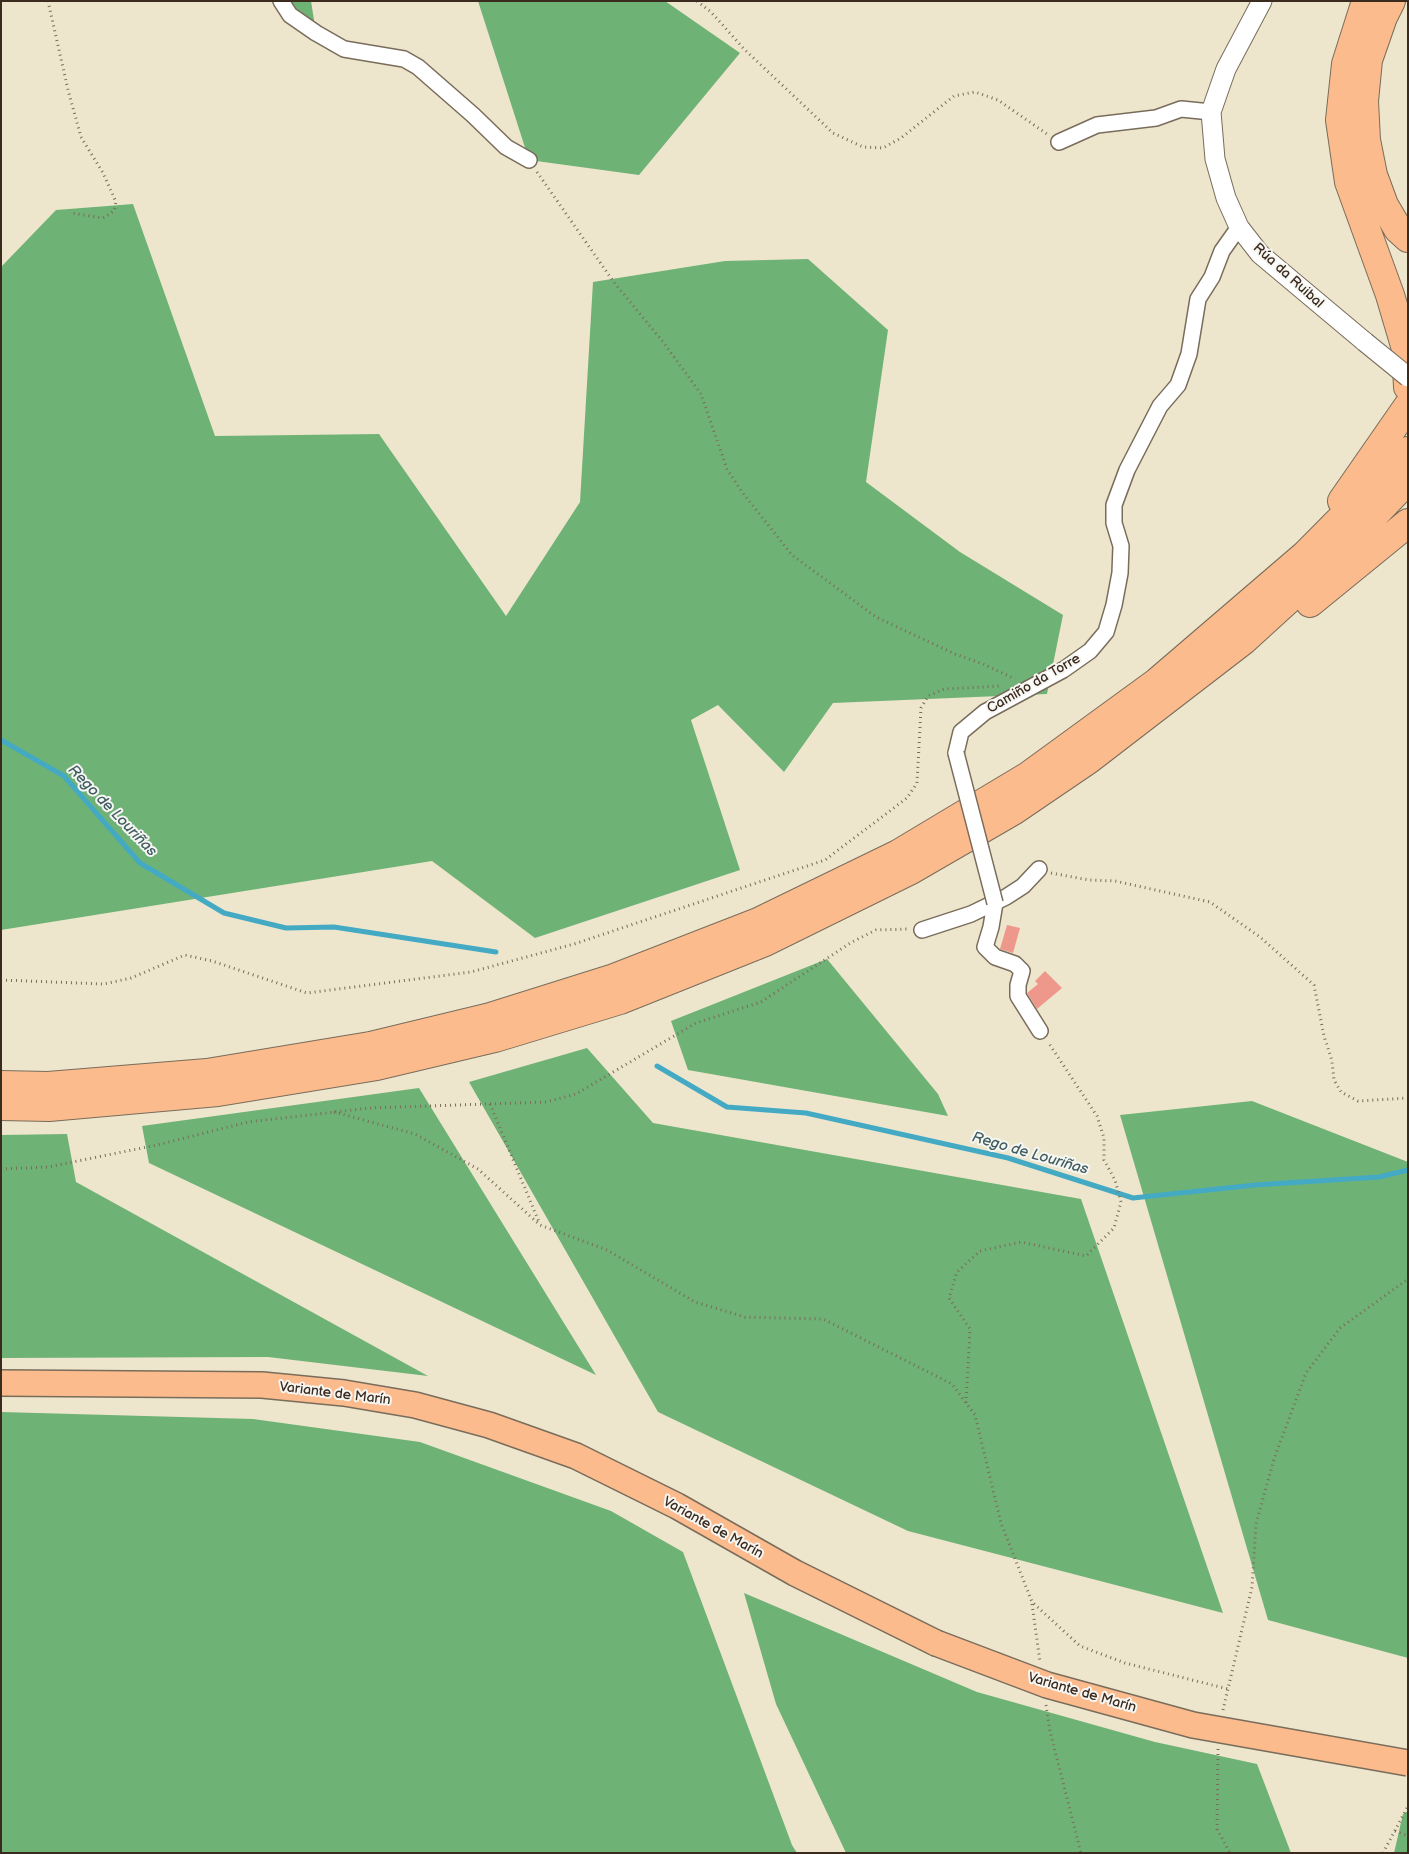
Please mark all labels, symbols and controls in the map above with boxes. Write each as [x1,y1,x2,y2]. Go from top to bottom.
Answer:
street label: Rúa da Ruibal [1249,240,1327,312]
street label: Camiño da Torre [984,650,1084,718]
water label: Rego de Louriñas [64,762,160,860]
water label: Rego de Louriñas [970,1129,1090,1179]
street label: Variante de Marín [278,1379,392,1409]
street label: Variante de Marín [660,1494,766,1562]
street label: Variante de Marín [1026,1669,1138,1717]

